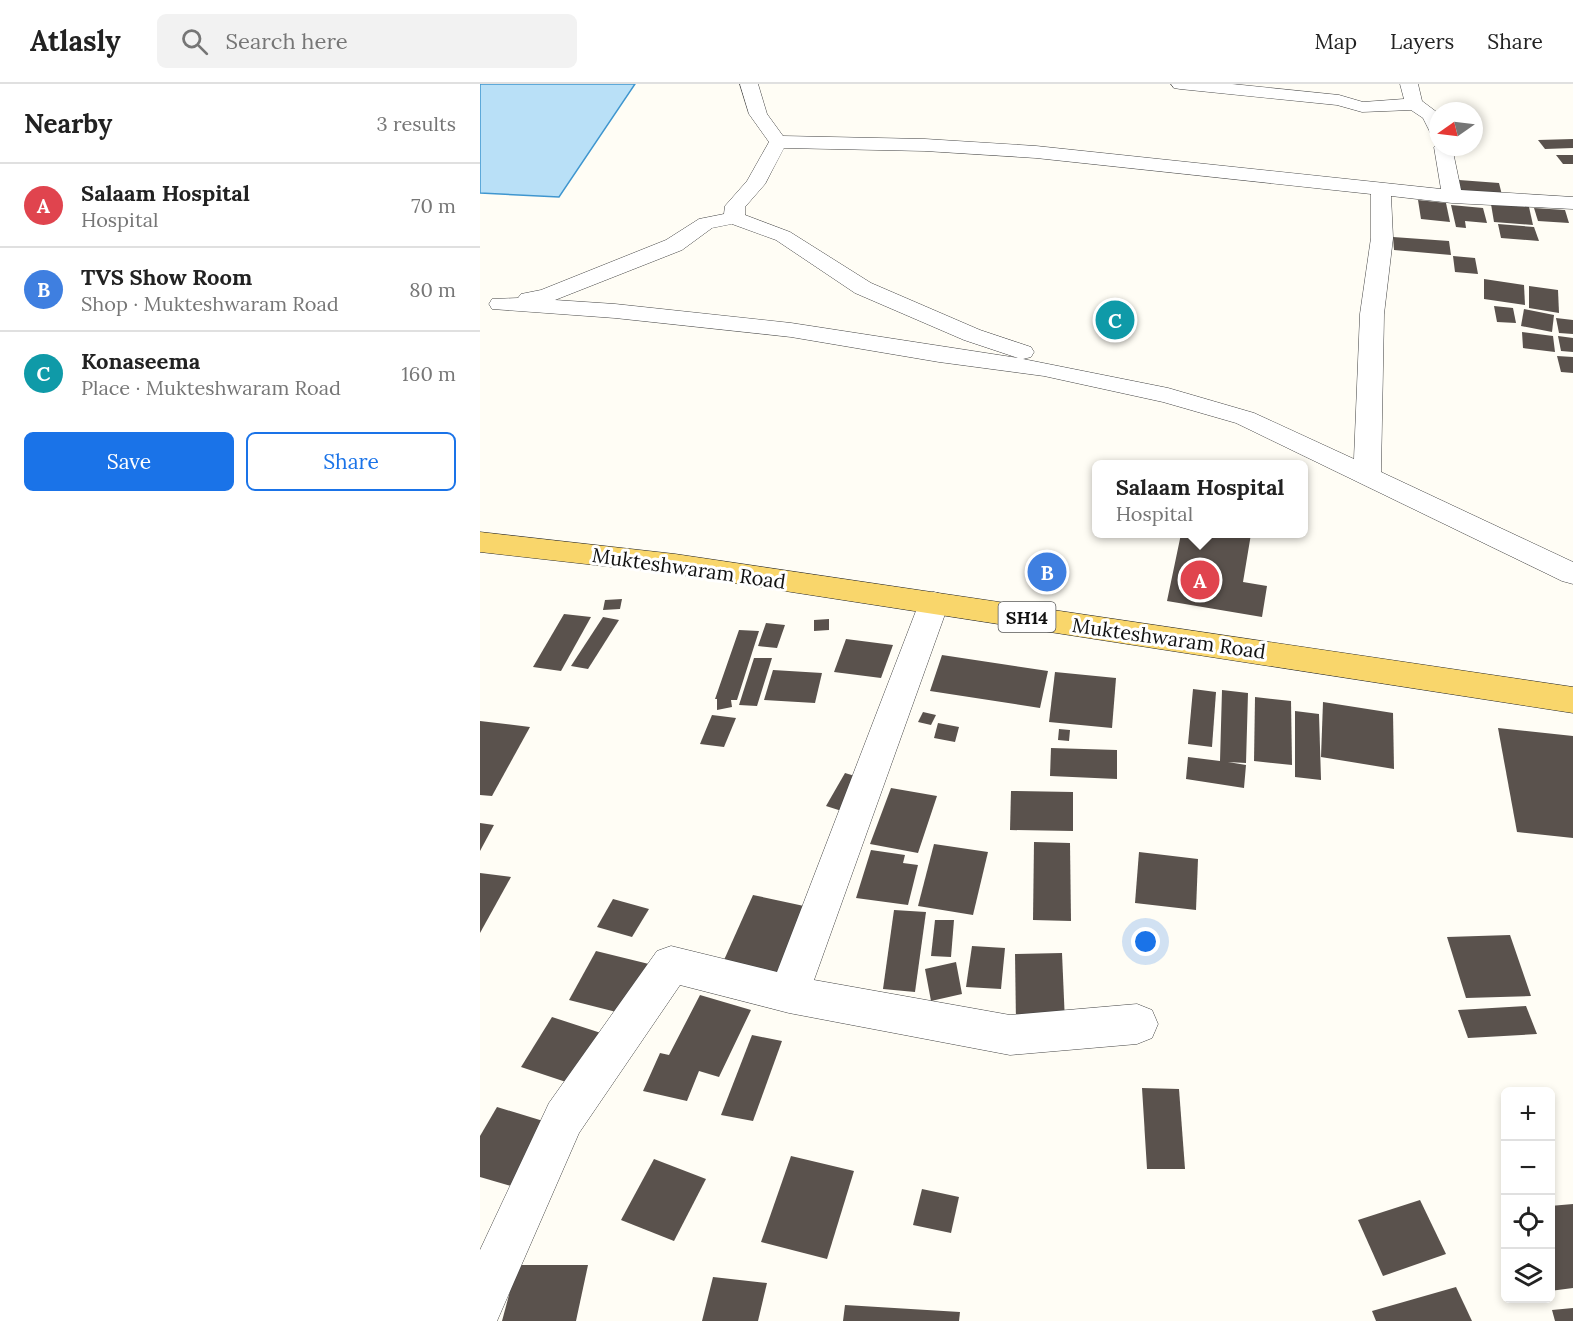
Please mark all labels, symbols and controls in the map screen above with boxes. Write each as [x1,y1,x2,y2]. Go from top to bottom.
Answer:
search box [157,14,577,68]
text: Atlasly [30,23,121,59]
icon: search [178,25,211,58]
text: Search here [226,27,348,55]
text: Map [1314,28,1357,55]
text: Layers [1390,28,1454,55]
text: Share [1487,28,1543,55]
north arrow [1429,102,1483,156]
text: Nearby [24,107,112,140]
text: 3 results [377,111,456,136]
text: Salaam Hospital [81,179,250,207]
text: A [37,193,50,218]
text: 70 m [411,193,456,218]
text: Hospital [81,207,159,232]
text: TVS Show Room [81,263,252,291]
text: B [37,277,50,302]
text: 80 m [409,277,456,302]
text: Shop · Mukteshwaram Road [81,291,339,316]
pin: C [1096,298,1134,342]
text: Konaseema [81,347,200,375]
text: C [37,361,50,386]
text: 160 m [402,361,456,386]
text: Place · Mukteshwaram Road [81,375,341,400]
button: Save [24,432,234,491]
button: Share [246,432,456,491]
popup [1092,460,1308,538]
text: Salaam Hospital [1116,473,1284,501]
text: Hospital [1116,501,1193,526]
street label: Mukteshwaram Road [591,542,787,594]
pin: B [1028,550,1066,594]
pin: A [1180,558,1220,602]
road number: SH14 [998,602,1056,632]
street label: Mukteshwaram Road [1071,612,1267,664]
your location [1131,927,1160,956]
map controls [1501,1087,1555,1303]
button: + [1501,1087,1555,1141]
button: − [1501,1141,1555,1195]
button: locate [1501,1195,1555,1249]
button: layers [1501,1249,1555,1303]

